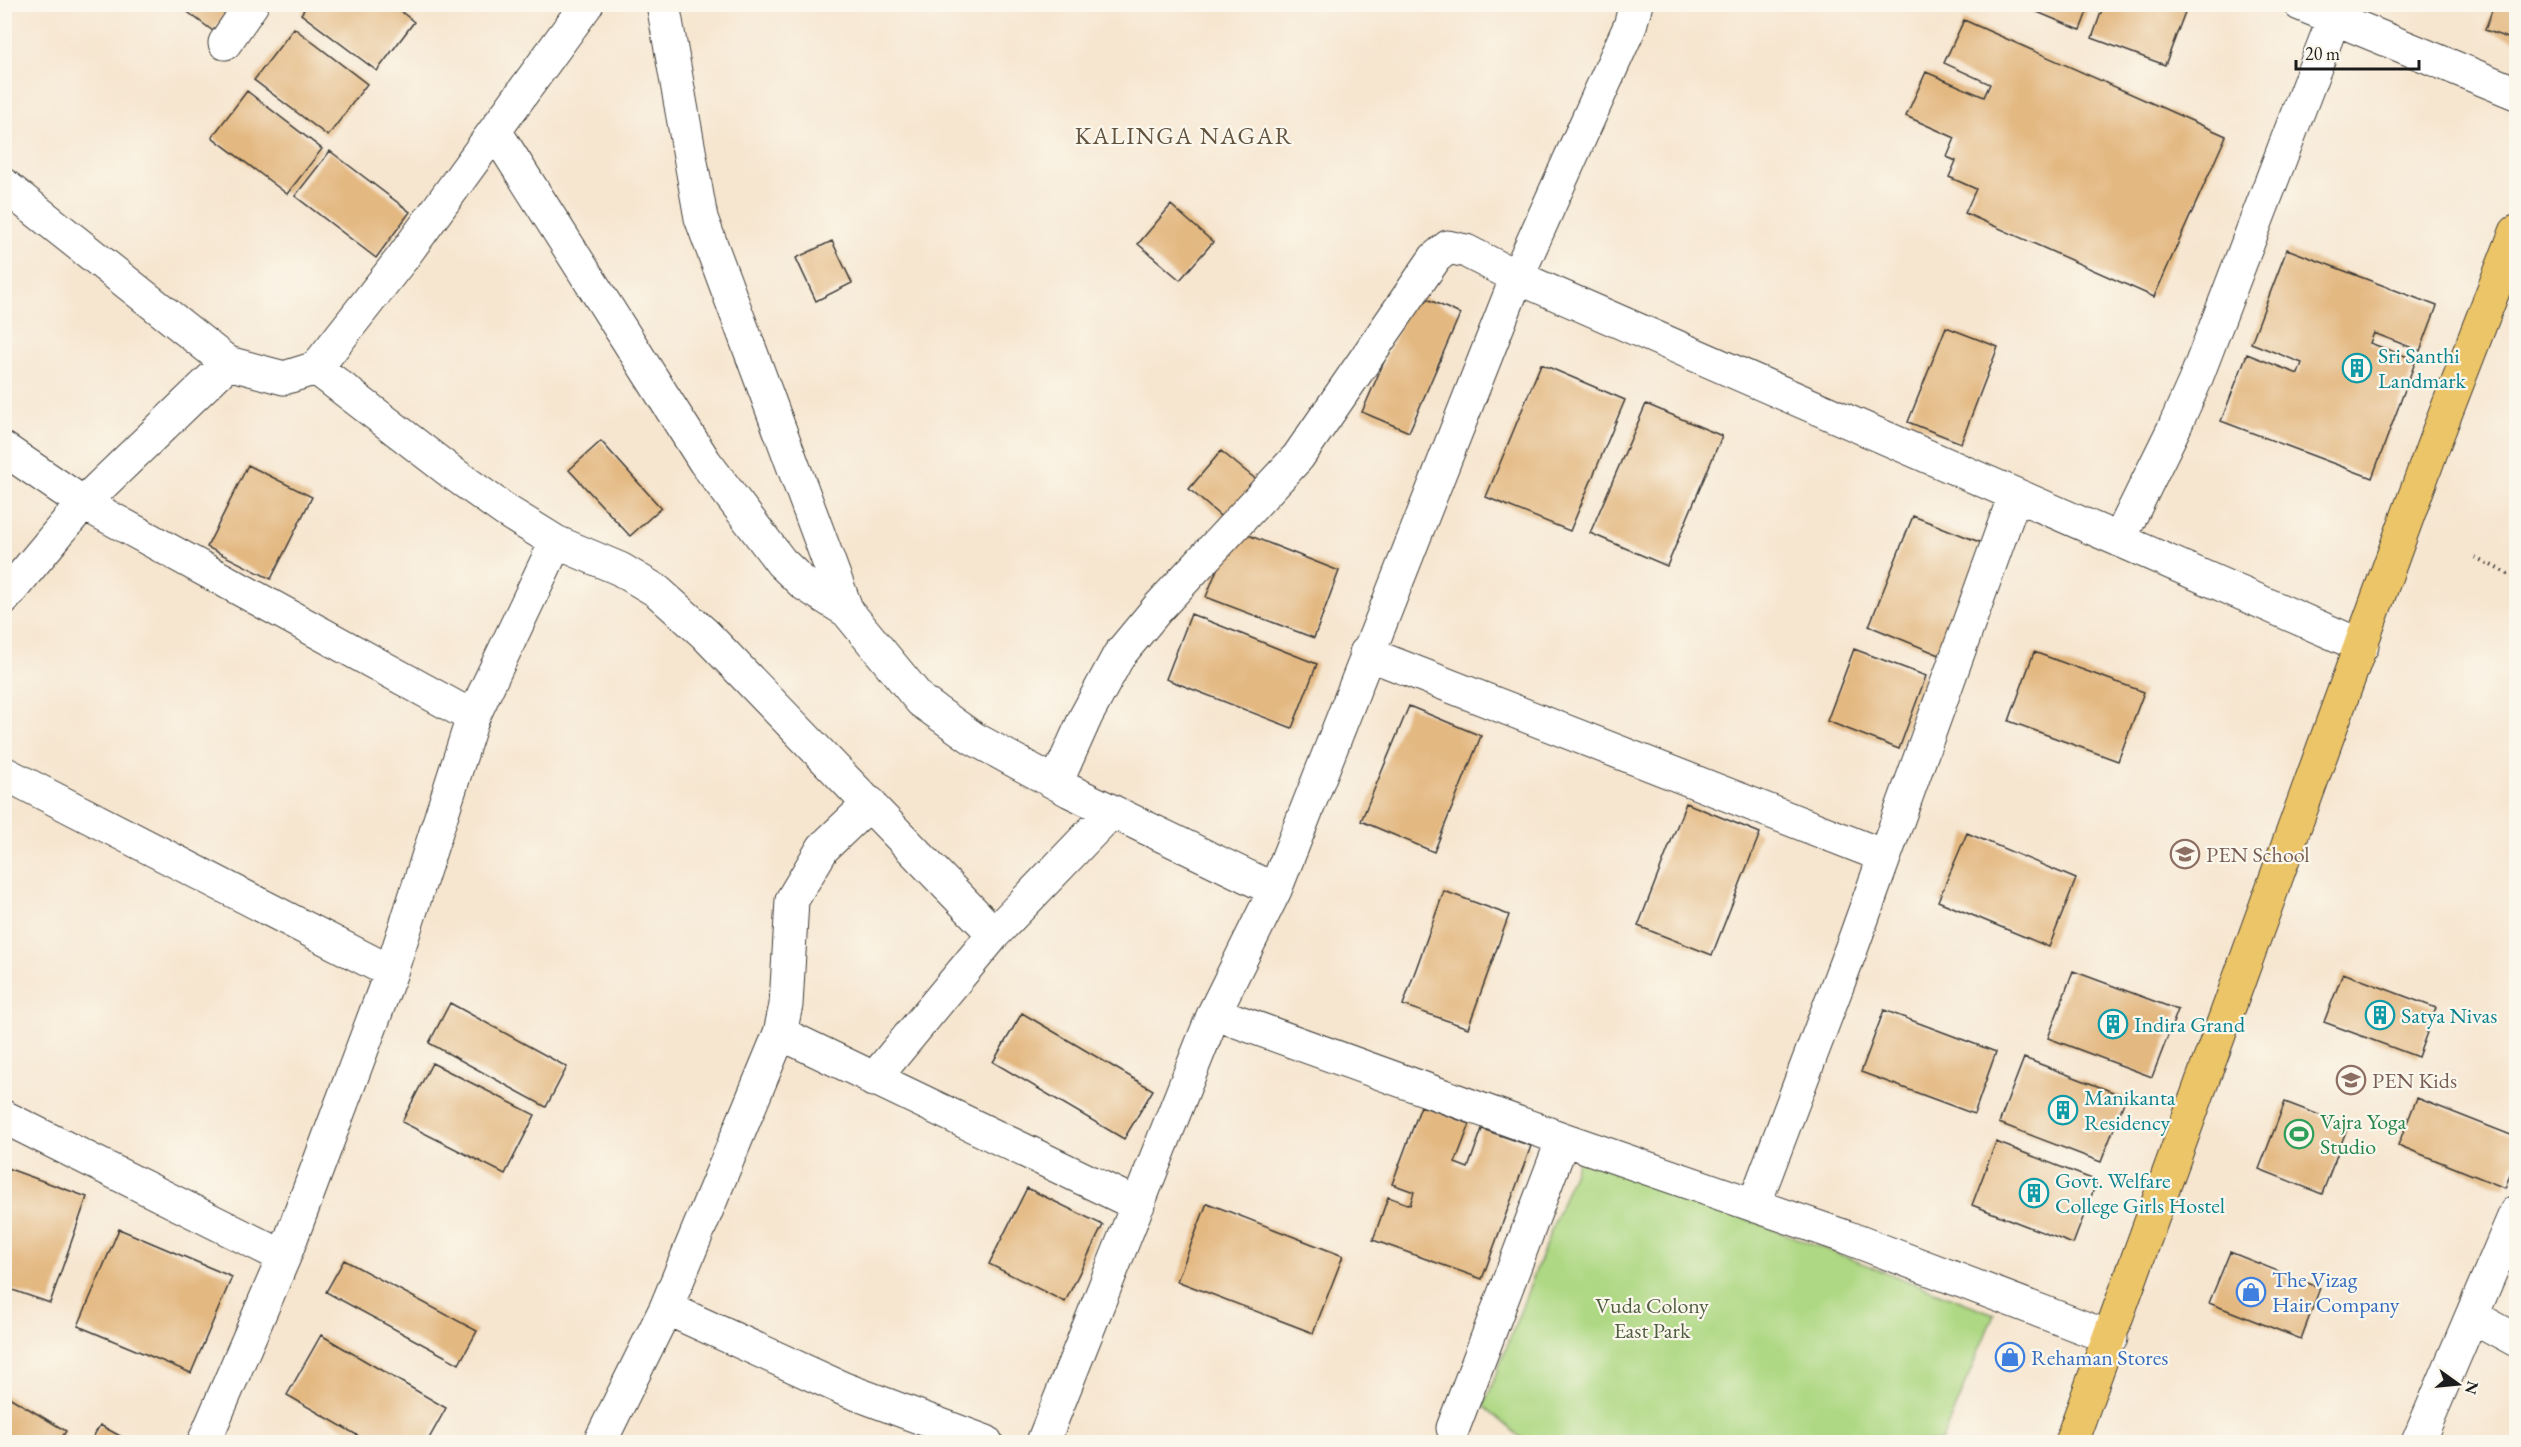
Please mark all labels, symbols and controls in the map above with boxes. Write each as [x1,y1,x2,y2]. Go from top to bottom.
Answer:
scale bar [2296,33,2419,71]
text: 20 m [2305,42,2340,65]
district label: KALINGA NAGAR [1075,120,1293,151]
place label: Sri Santhi Landmark [2378,341,2467,395]
building icon: Sri Santhi Landmark [2341,352,2373,384]
school or university icon: PEN School [2169,838,2201,870]
place label: PEN School [2206,840,2310,869]
building icon: Satya Nivas [2364,999,2396,1031]
place label: Satya Nivas [2401,1001,2497,1030]
building icon: Indira Grand [2097,1008,2129,1040]
place label: Indira Grand [2134,1010,2246,1039]
school or university icon: PEN Kids [2335,1064,2367,1096]
place label: PEN Kids [2372,1066,2457,1095]
place label: Manikanta Residency [2084,1083,2176,1137]
building icon: Manikanta Residency [2047,1094,2079,1126]
place label: Vajra Yoga Studio [2320,1107,2407,1161]
sports icon: Vajra Yoga Studio [2283,1118,2315,1150]
place label: Govt. Welfare College Girls Hostel [2055,1166,2225,1220]
building icon: Govt. Welfare College Girls Hostel [2018,1177,2050,1209]
place label: The Vizag Hair Company [2272,1265,2400,1319]
shop icon: The Vizag Hair Company [2235,1276,2267,1308]
park label: Vuda Colony East Park [1595,1291,1709,1345]
shop icon: Rehaman Stores [1994,1341,2026,1373]
place label: Rehaman Stores [2031,1343,2168,1372]
north arrow [2428,1354,2488,1414]
text: N [2460,1379,2484,1397]

